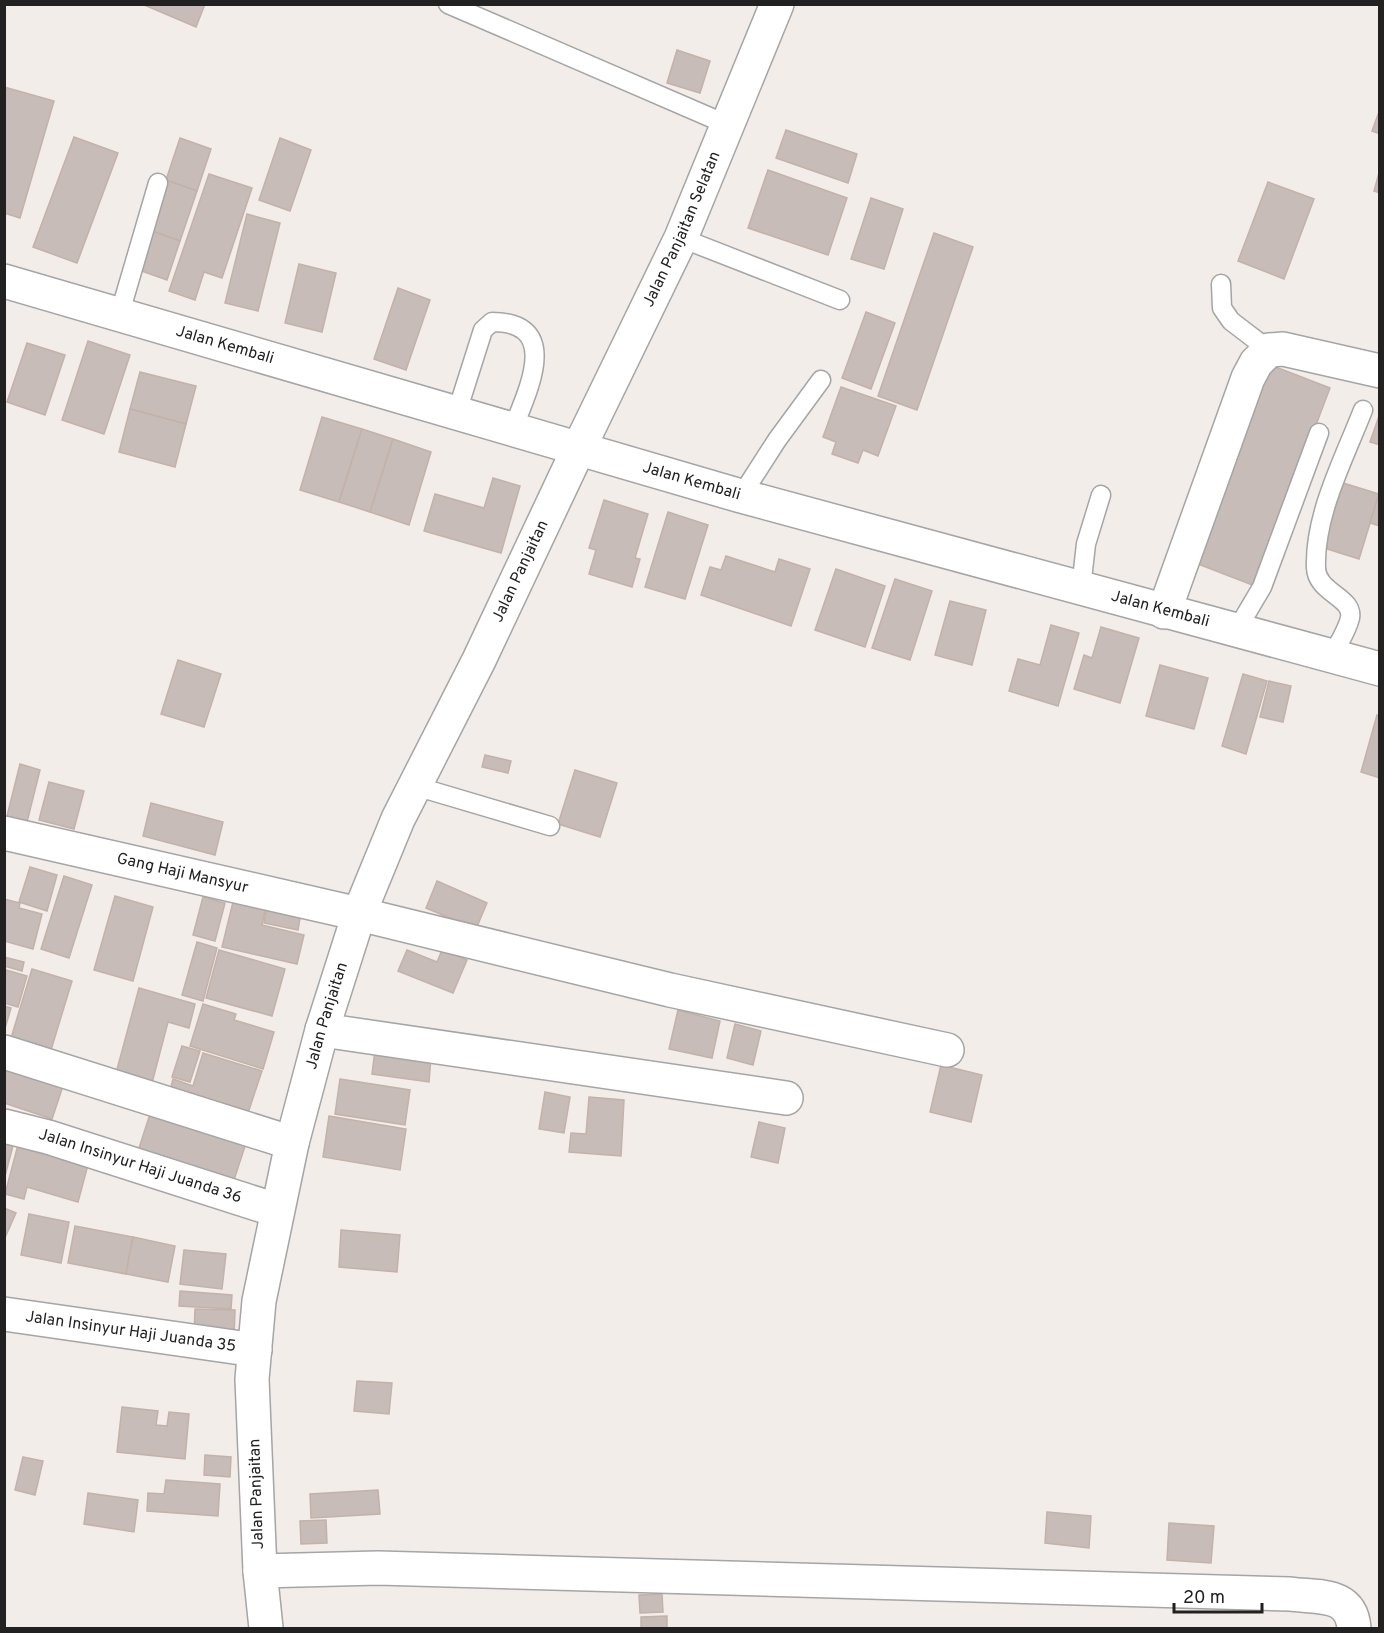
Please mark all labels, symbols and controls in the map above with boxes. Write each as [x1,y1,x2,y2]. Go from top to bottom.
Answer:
street label: Jalan Panjaitan Selatan [639,149,725,311]
street label: Jalan Kembali [173,322,276,369]
street label: Jalan Kembali [640,458,743,505]
street label: Jalan Panjaitan [488,517,553,626]
street label: Jalan Kembali [1109,587,1212,632]
street label: Gang Haji Mansyur [115,849,250,898]
street label: Jalan Panjaitan [302,960,353,1072]
street label: Jalan Insinyur Haji Juanda 36 [36,1125,244,1208]
street label: Jalan Insinyur Haji Juanda 35 [24,1307,237,1357]
street label: Jalan Panjaitan [245,1438,269,1550]
scale bar [1174,1576,1262,1614]
text: 20 m [1183,1587,1225,1610]

